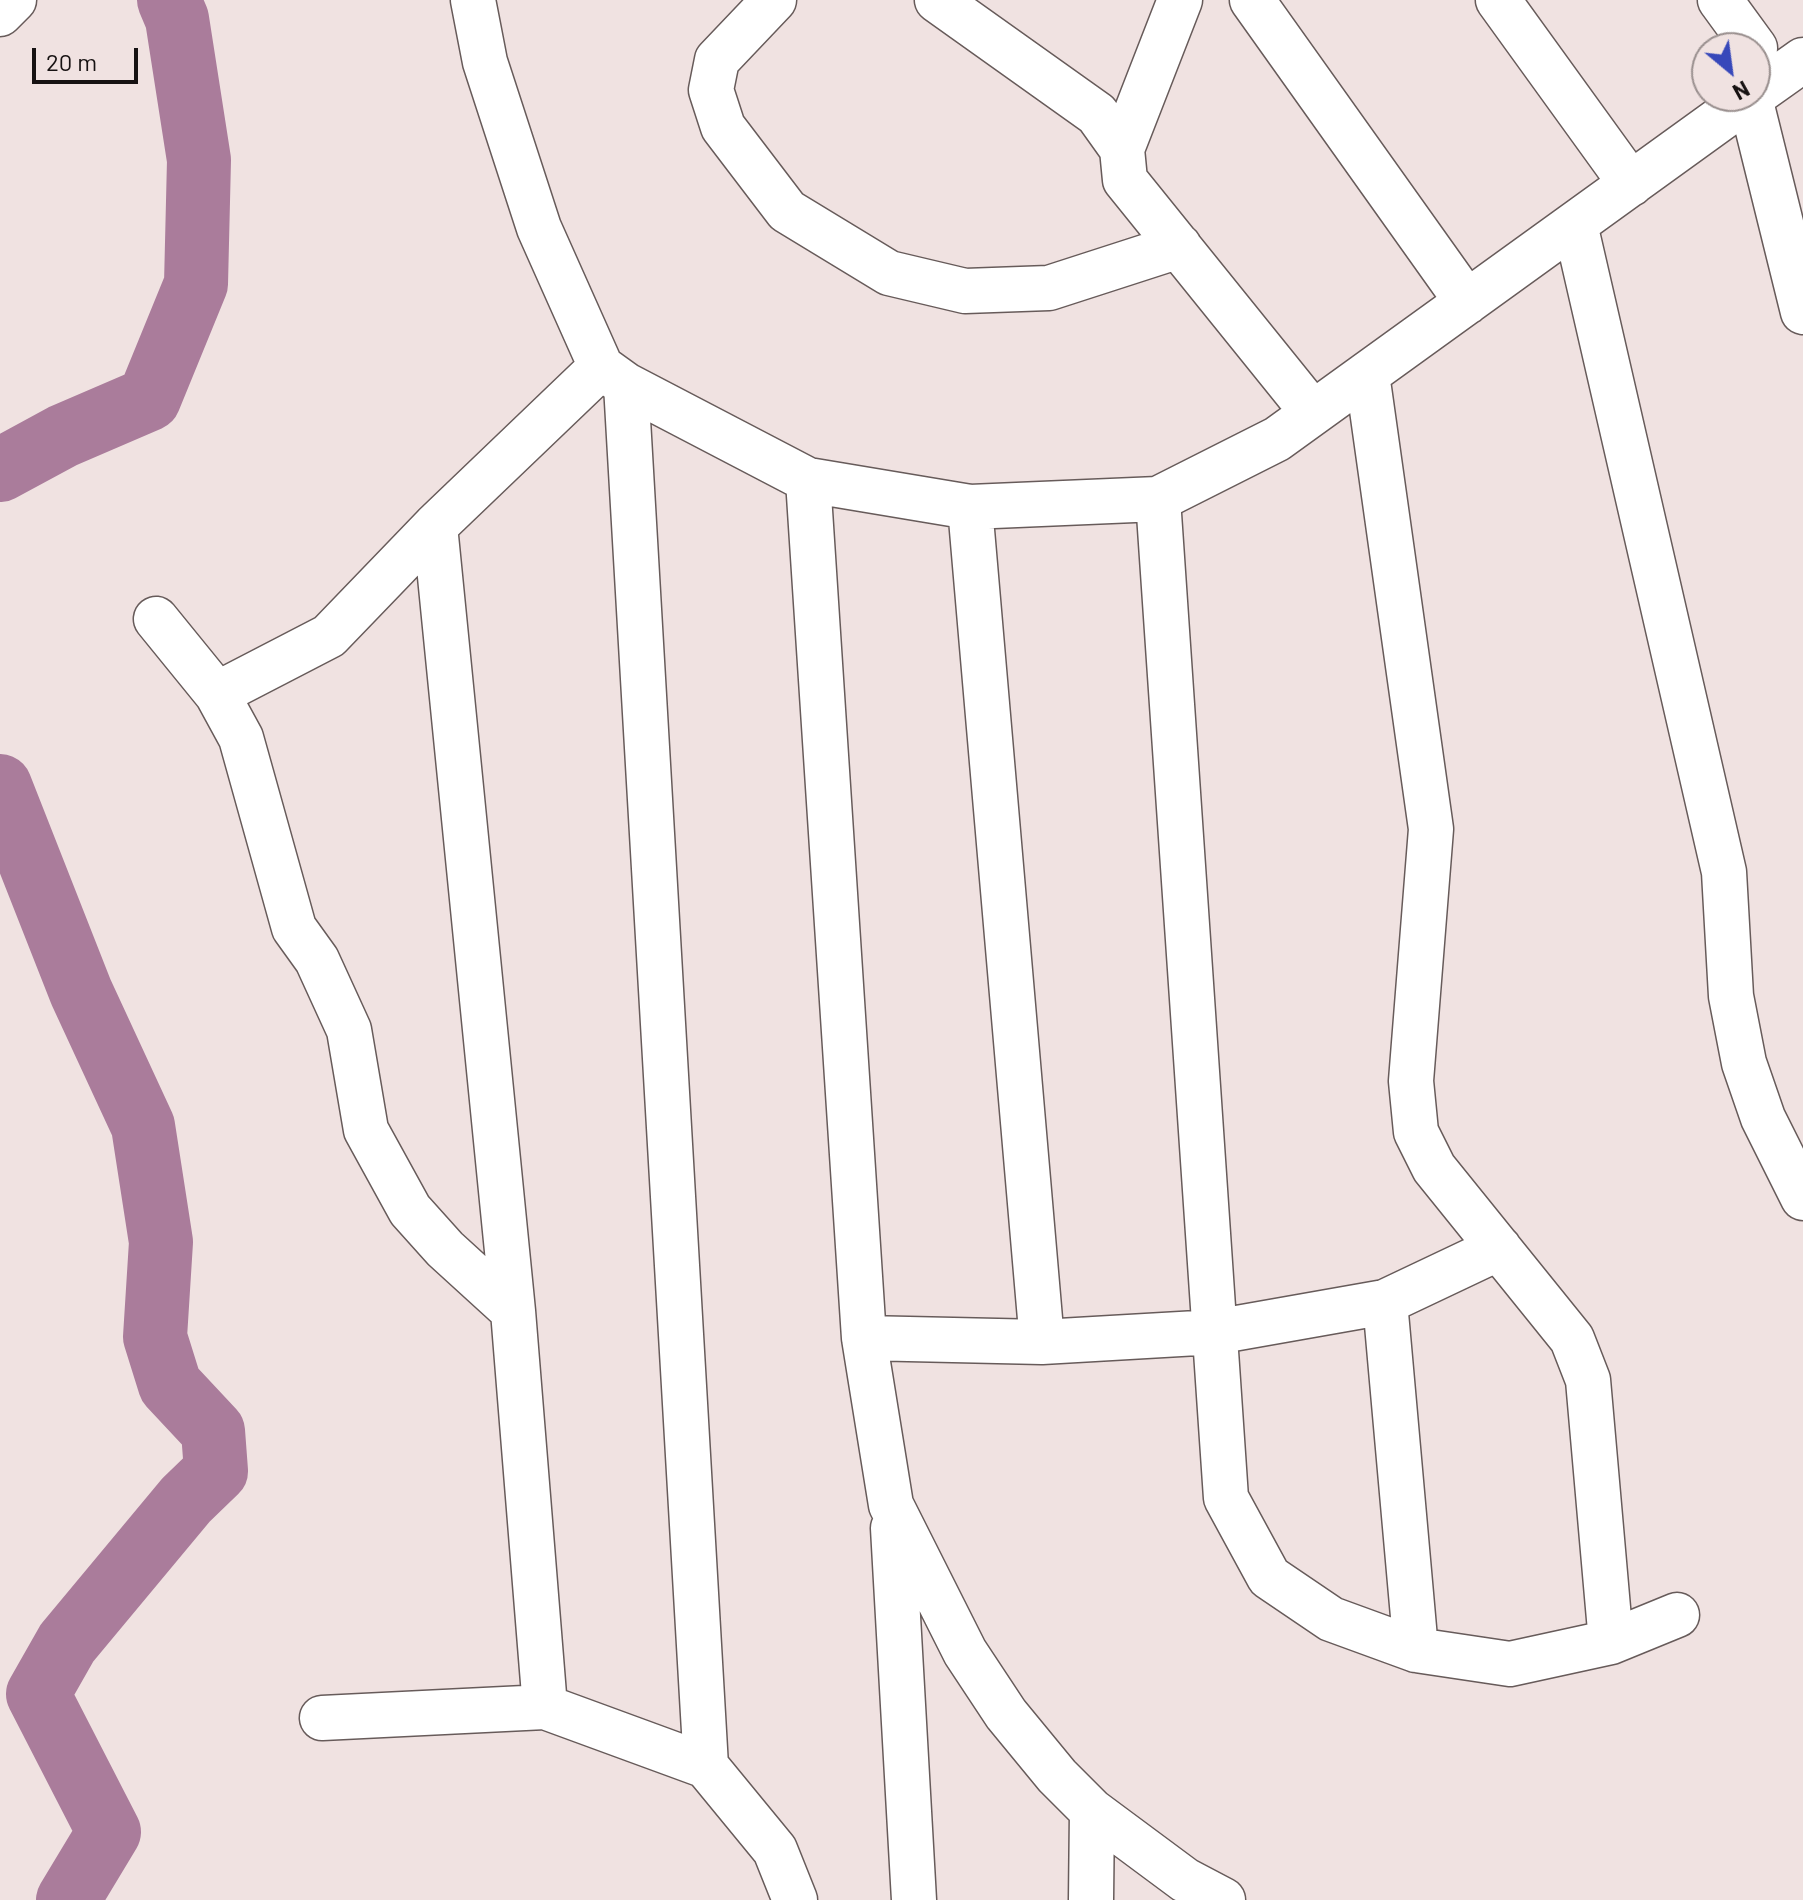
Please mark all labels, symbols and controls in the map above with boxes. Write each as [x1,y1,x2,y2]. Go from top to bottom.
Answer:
scale bar [36,32,142,82]
north arrow [1691,32,1771,112]
text: 20 m [46,47,97,76]
text: N [1729,76,1754,106]

